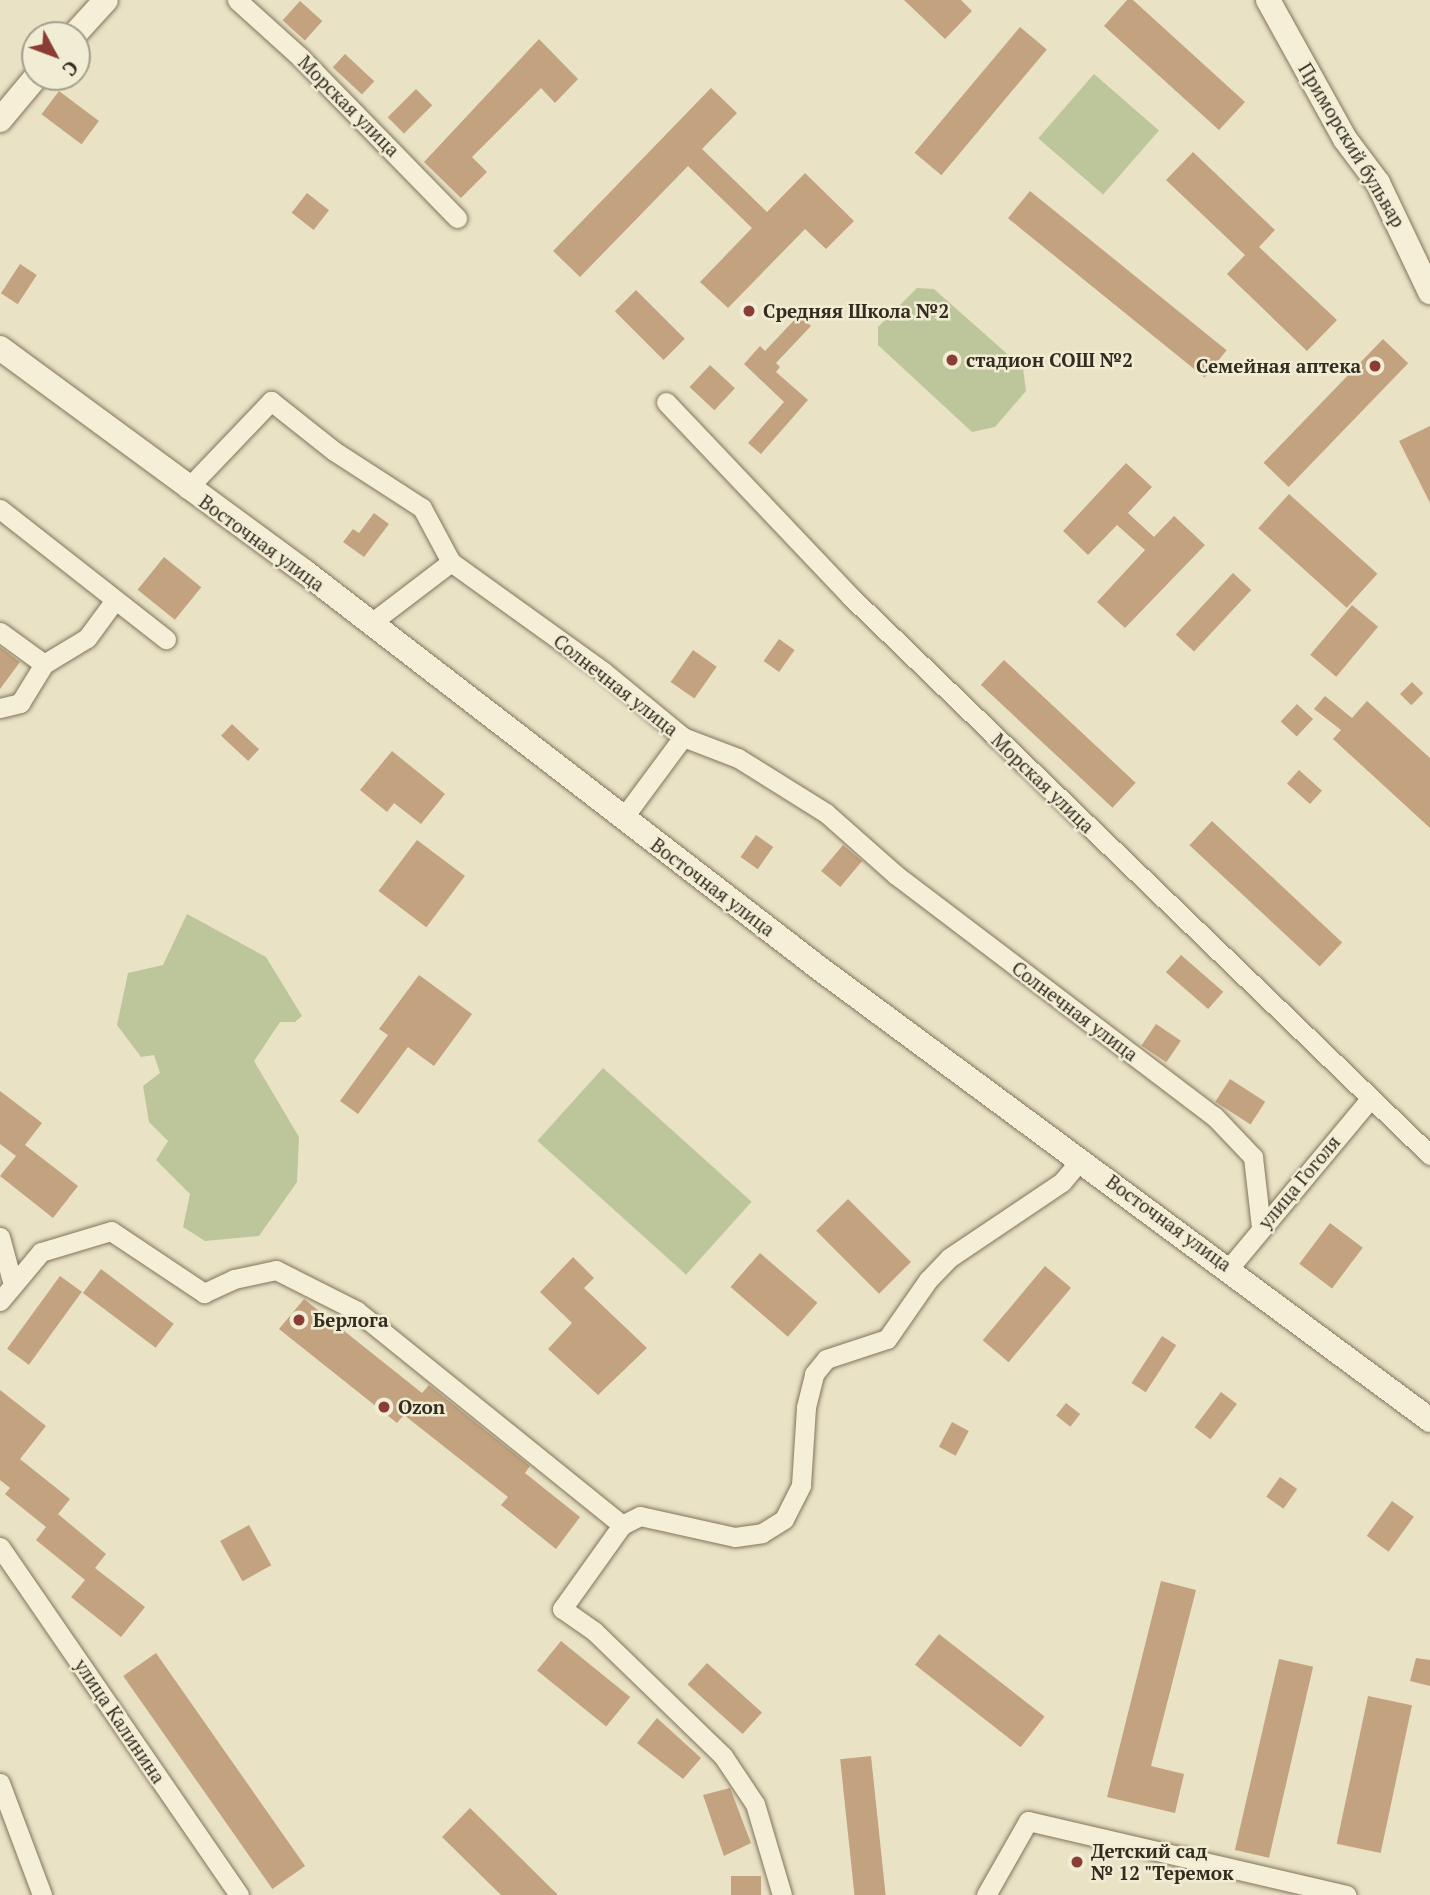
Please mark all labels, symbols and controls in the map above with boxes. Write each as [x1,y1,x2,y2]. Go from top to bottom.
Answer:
north arrow [21,21,91,91]
street label: Морская улица [294,51,404,161]
text: С [57,56,84,82]
street label: Приморский бульвар [1294,59,1410,231]
place label: Средняя Школа №2 [763,300,949,322]
marker: Средняя Школа №2 [741,303,757,319]
place label: стадион СОШ №2 [966,349,1133,371]
marker: стадион СОШ №2 [944,352,960,368]
place label: Семейная аптека [1196,355,1361,377]
marker: Семейная аптека [1367,358,1383,374]
street label: Восточная улица [195,490,329,596]
street label: Солнечная улица [549,629,683,741]
street label: Морская улица [987,728,1099,838]
street label: Восточная улица [647,833,779,941]
street label: Солнечная улица [1008,956,1142,1066]
street label: улица Гоголя [1253,1131,1345,1233]
street label: Восточная улица [1102,1170,1236,1276]
place label: Берлога [313,1309,388,1331]
marker: Берлога [291,1312,307,1328]
place label: Ozon [398,1396,445,1418]
marker: Ozon [376,1399,392,1415]
street label: улица Калинина [70,1654,170,1788]
place label: Детский сад № 12 "Теремок [1091,1840,1234,1884]
marker: Детский сад № 12 "Теремок [1069,1854,1085,1870]

